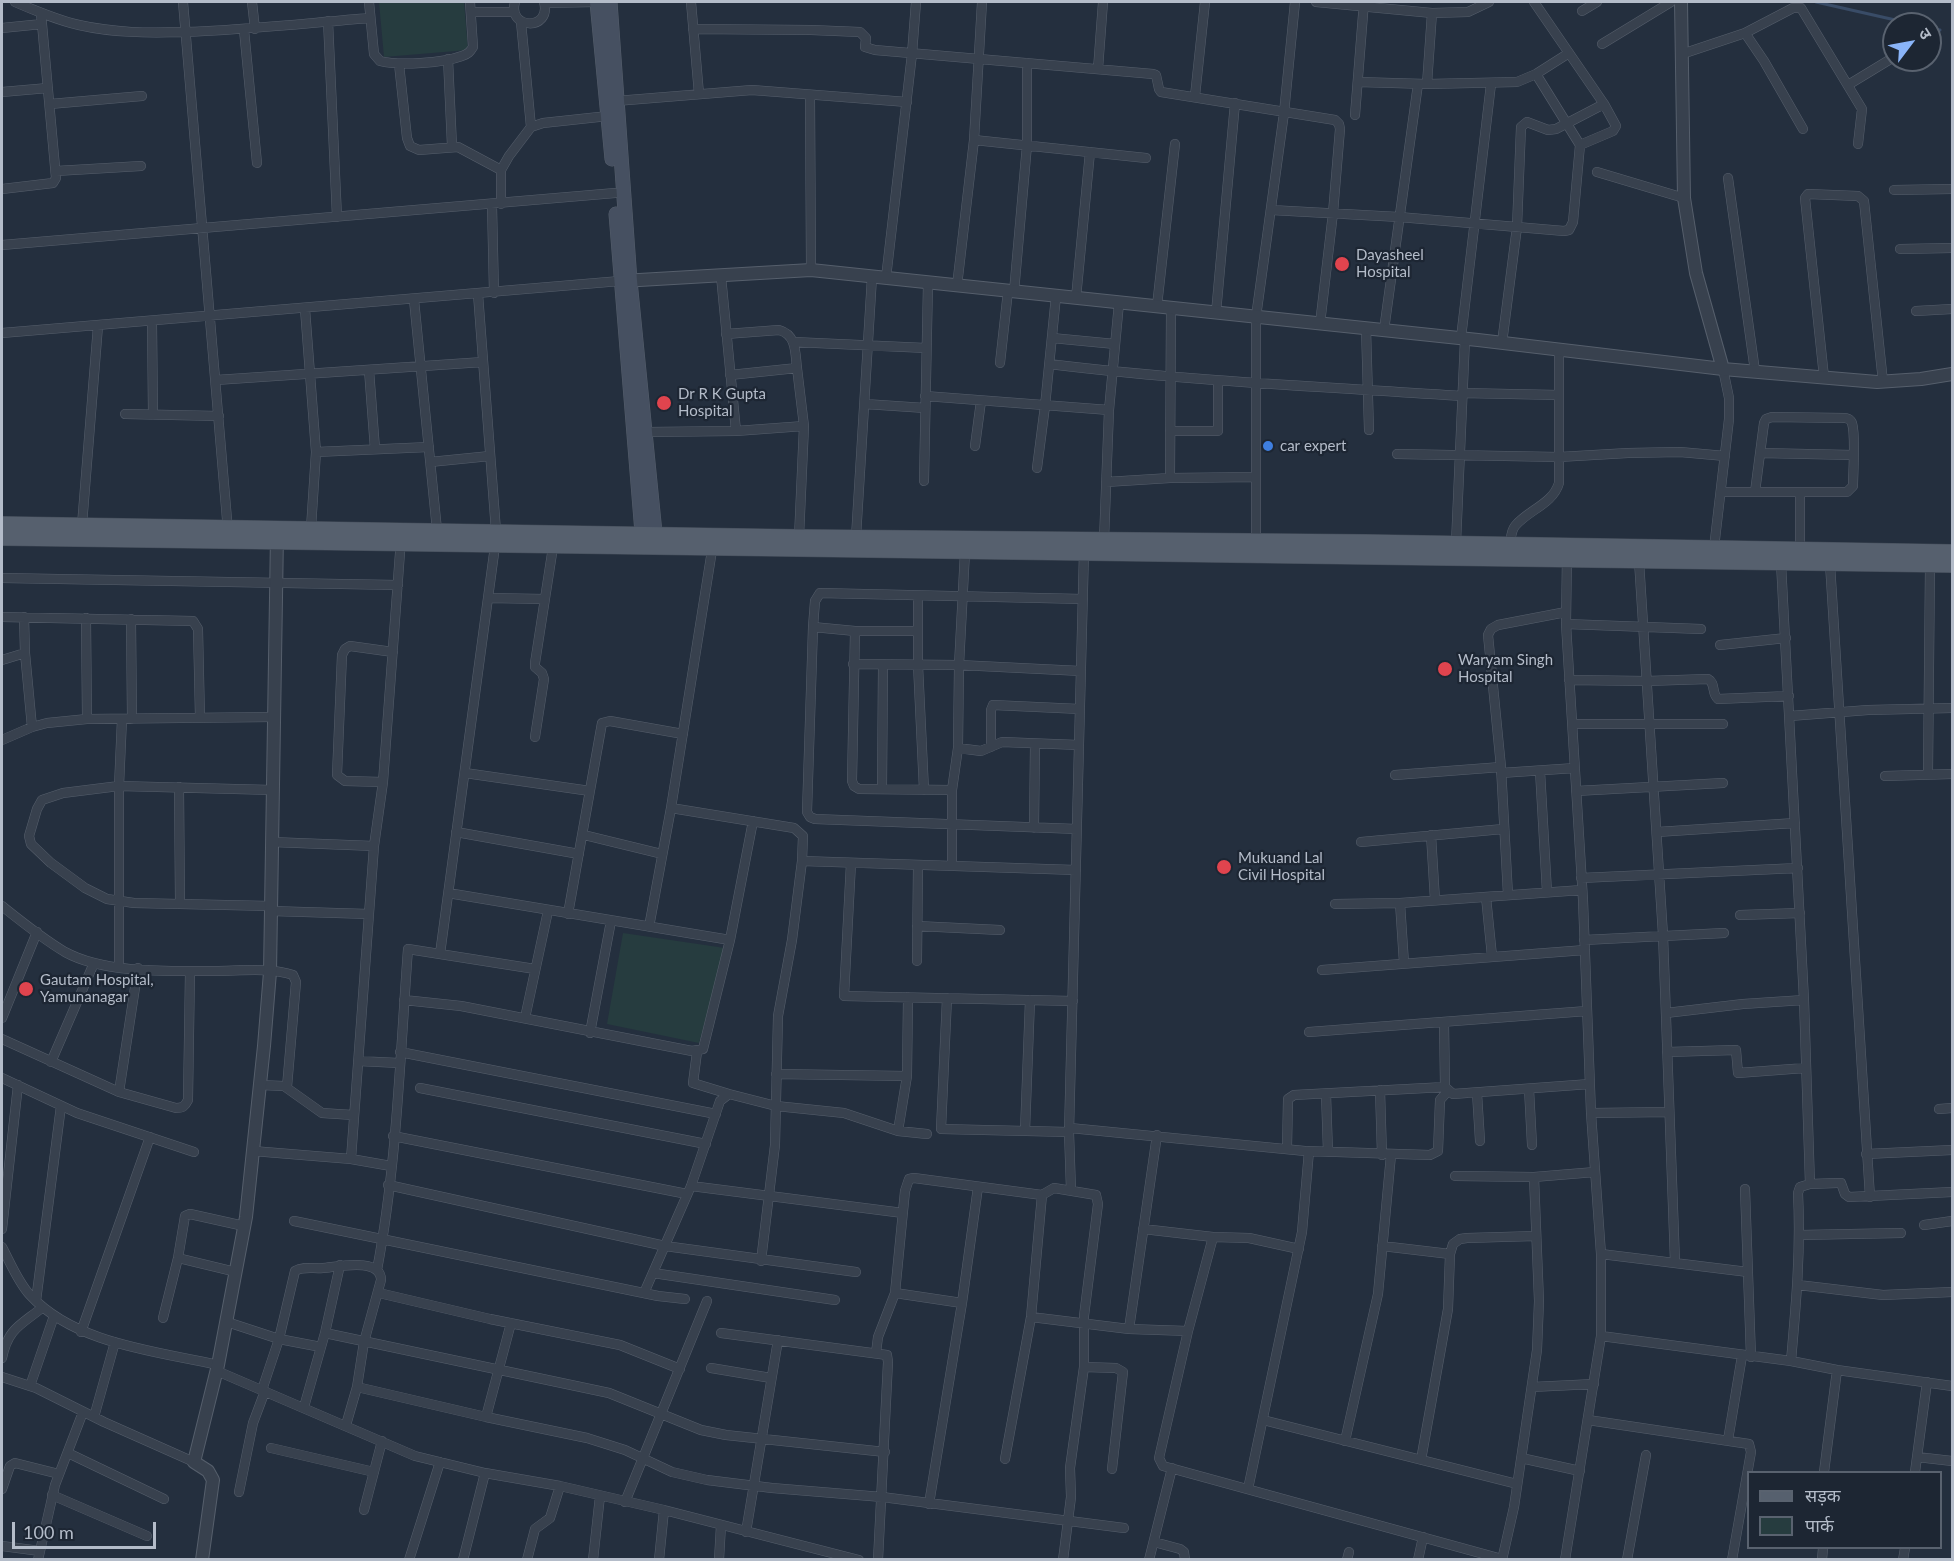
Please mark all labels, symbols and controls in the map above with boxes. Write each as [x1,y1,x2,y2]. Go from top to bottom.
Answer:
north arrow [1882,12,1942,72]
text: उ [1915,24,1937,42]
place label: Dayasheel Hospital [1356,246,1424,281]
marker: Dayasheel Hospital [1333,255,1351,273]
place label: Dr R K Gupta Hospital [678,385,766,420]
marker: Dr R K Gupta Hospital [655,394,673,412]
place label: car expert [1280,437,1346,455]
marker: car expert [1261,439,1275,453]
place label: Waryam Singh Hospital [1458,651,1553,686]
marker: Waryam Singh Hospital [1436,660,1454,678]
place label: Mukuand Lal Civil Hospital [1238,849,1325,884]
marker: Mukuand Lal Civil Hospital [1215,858,1233,876]
place label: Gautam Hospital, Yamunanagar [40,971,154,1006]
marker: Gautam Hospital, Yamunanagar [17,980,35,998]
legend [1747,1471,1942,1549]
text: सड़क [1805,1484,1841,1506]
scale bar [15,1510,159,1548]
text: पार्क [1805,1514,1834,1536]
text: 100 m [23,1521,74,1543]

